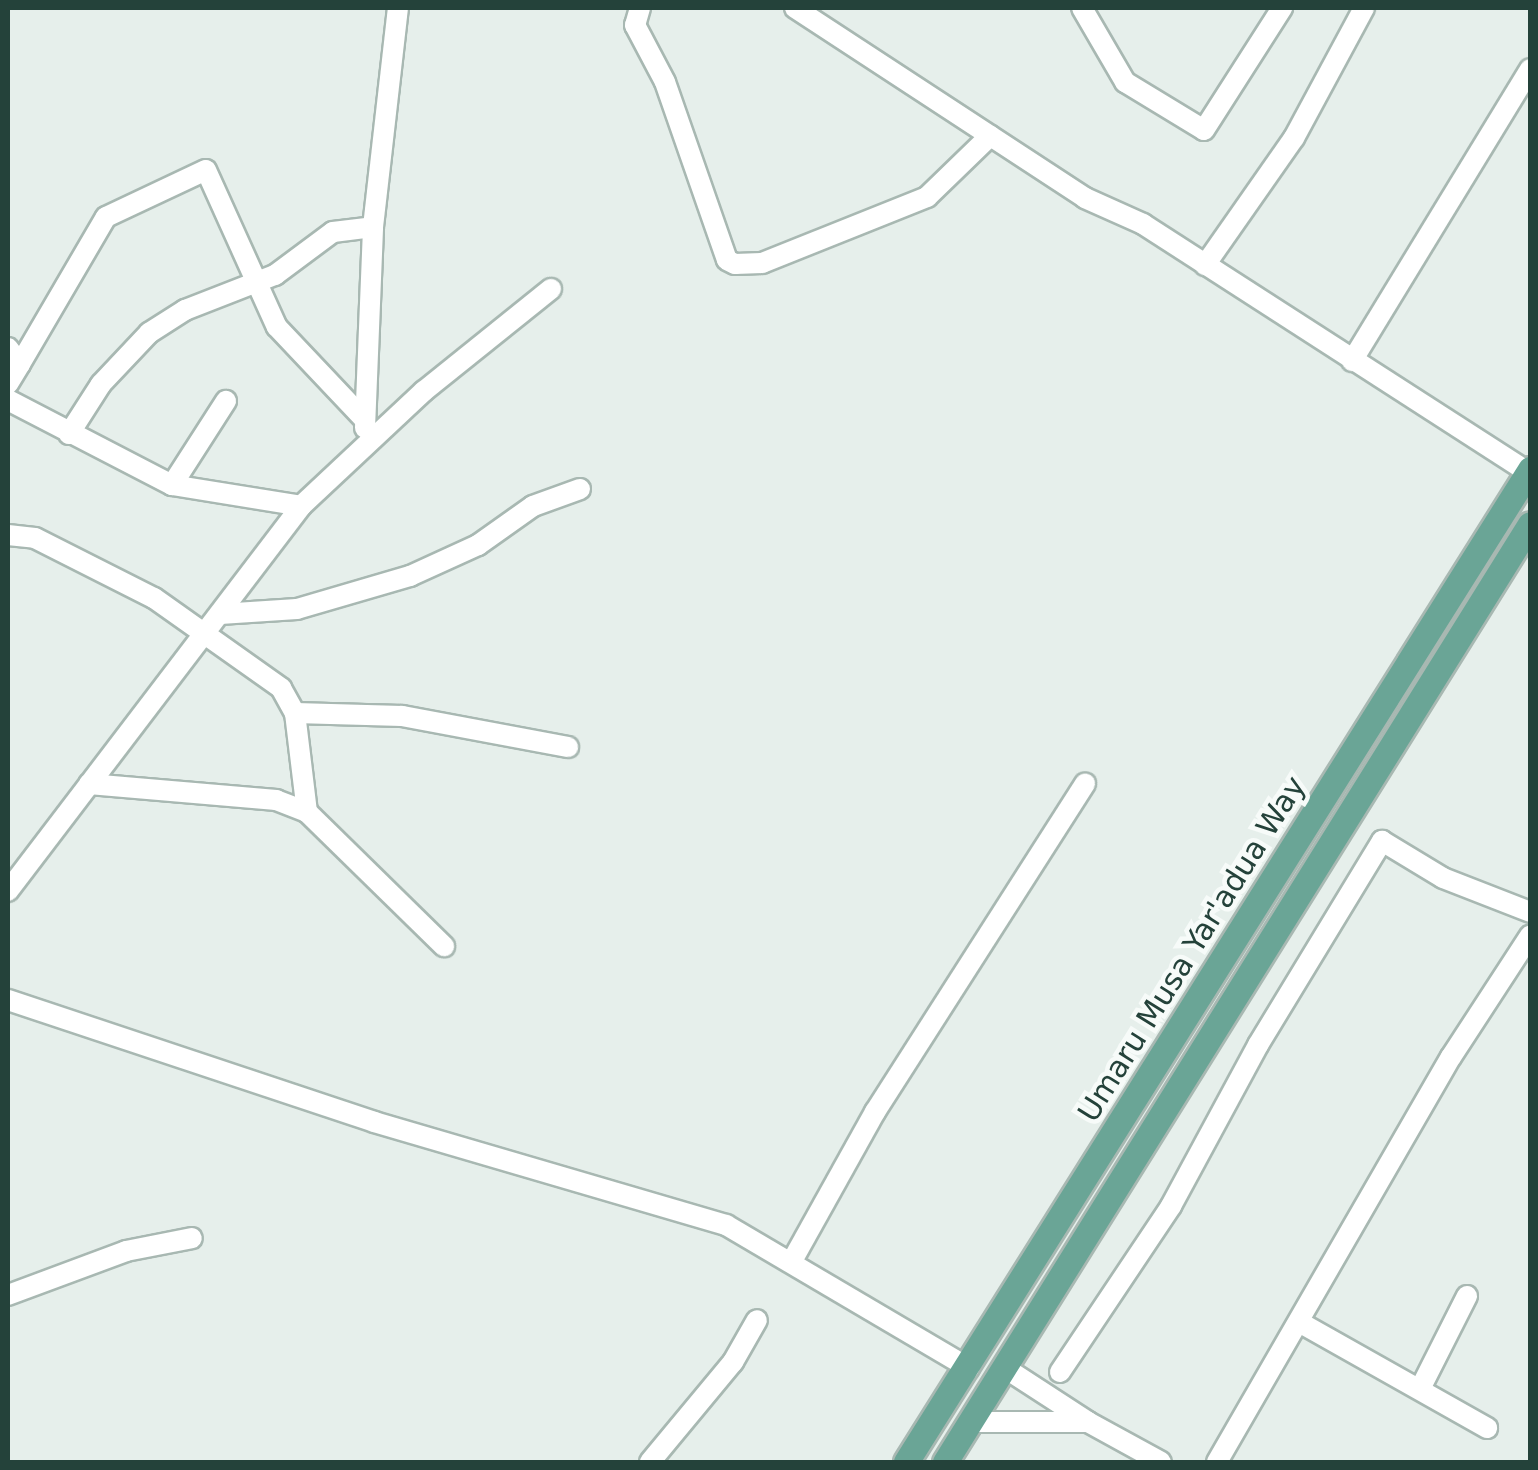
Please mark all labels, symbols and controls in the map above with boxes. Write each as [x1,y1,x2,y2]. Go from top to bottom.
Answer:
street label: Umaru Musa Yar'adua Way [1071,770,1313,1128]

